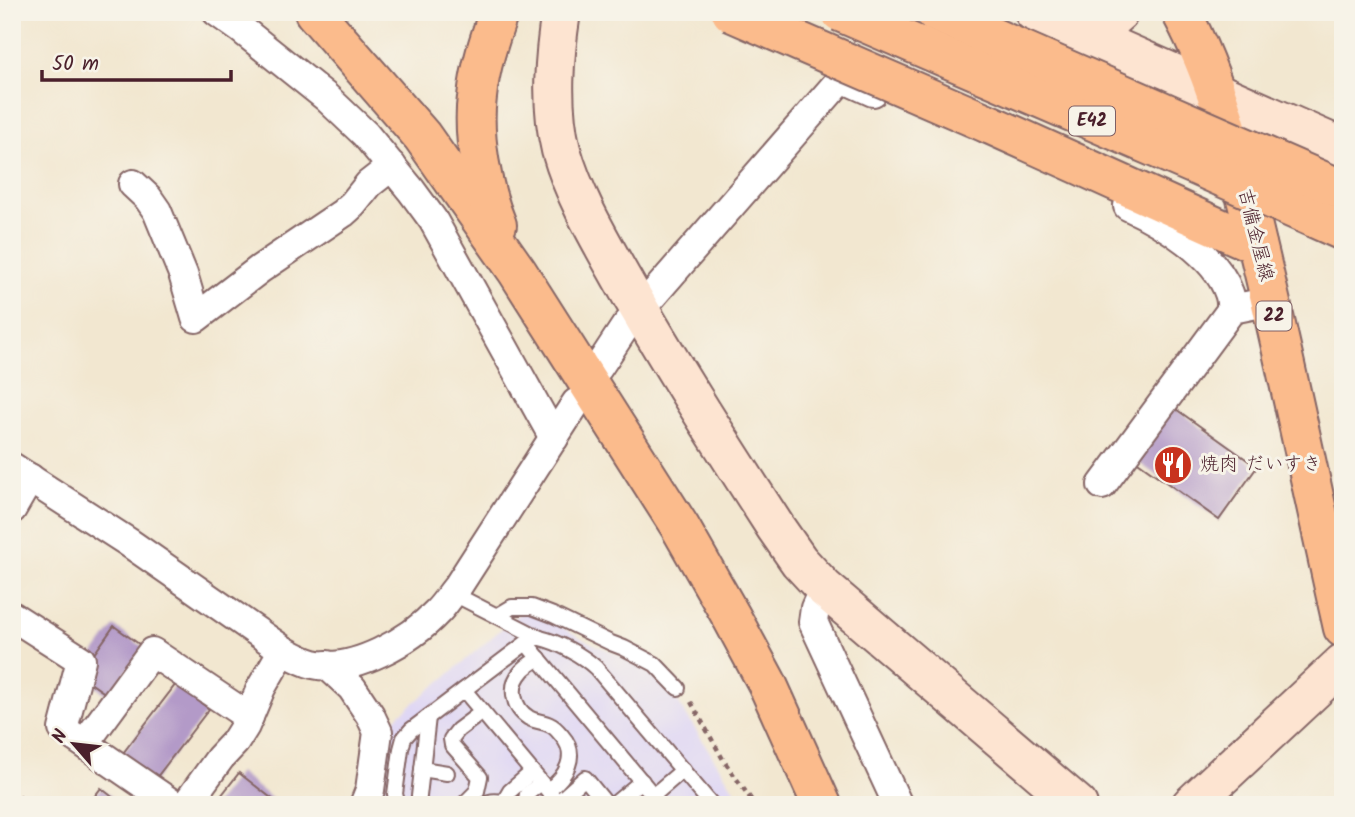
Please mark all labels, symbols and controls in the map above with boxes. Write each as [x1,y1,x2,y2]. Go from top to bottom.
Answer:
scale bar [42,38,231,82]
text: 50 m [52,48,99,81]
road number: E42 [1069,106,1115,136]
street label: 吉備金屋線 [1229,185,1281,285]
road number: 22 [1256,302,1292,330]
restaurant icon: 焼肉 だいすき [1152,444,1194,486]
place label: 焼肉 だいすき [1200,450,1322,480]
north arrow [38,708,108,778]
text: N [45,725,77,749]

